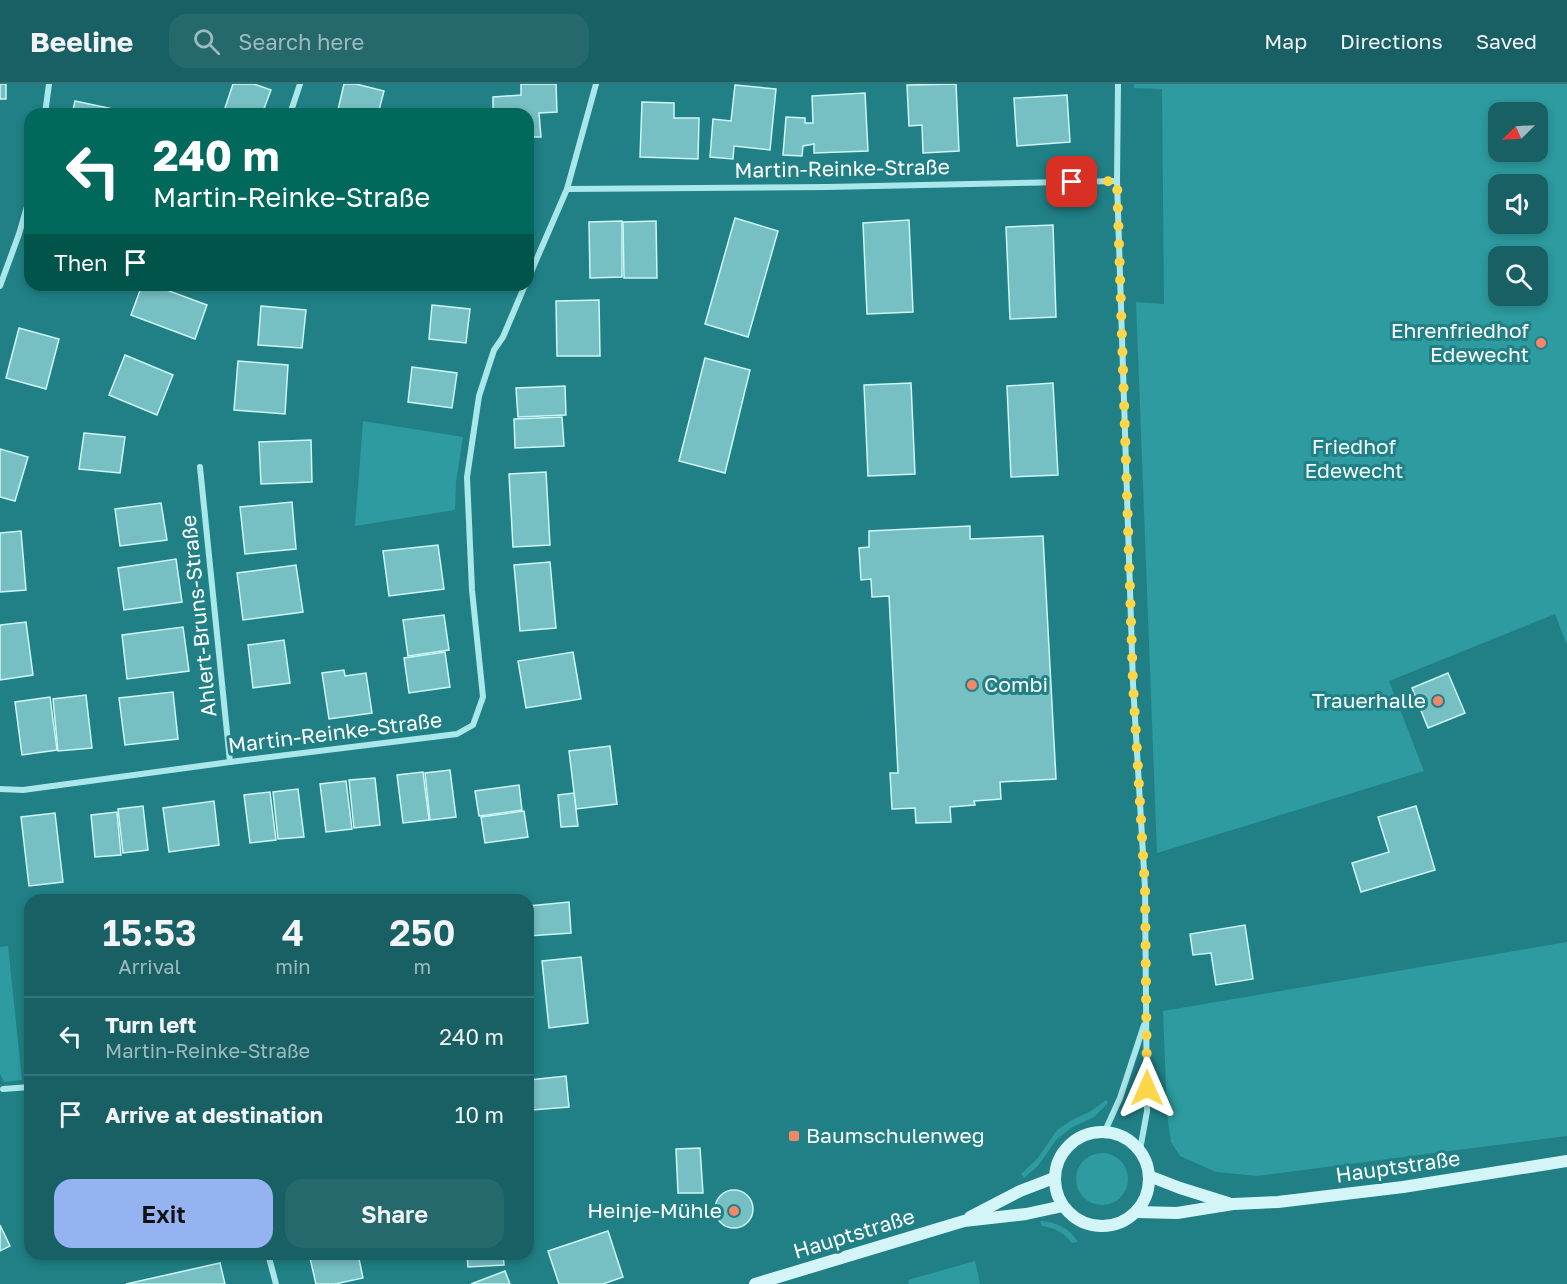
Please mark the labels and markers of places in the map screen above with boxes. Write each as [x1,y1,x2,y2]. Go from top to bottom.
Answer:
pin [1046,156,1097,207]
place label: Ehrenfriedhof Edewecht [1391,317,1529,367]
marker: Ehrenfriedhof Edewecht [1534,336,1548,350]
place label: Combi [984,671,1048,697]
marker: Combi [965,678,979,692]
place label: Trauerhalle [1312,687,1426,713]
marker: Trauerhalle [1431,694,1445,708]
place label: Baumschulenweg [806,1122,985,1148]
marker: Baumschulenweg [787,1129,801,1143]
place label: Heinje-Mühle [587,1197,722,1223]
marker: Heinje-Mühle [727,1204,741,1218]

